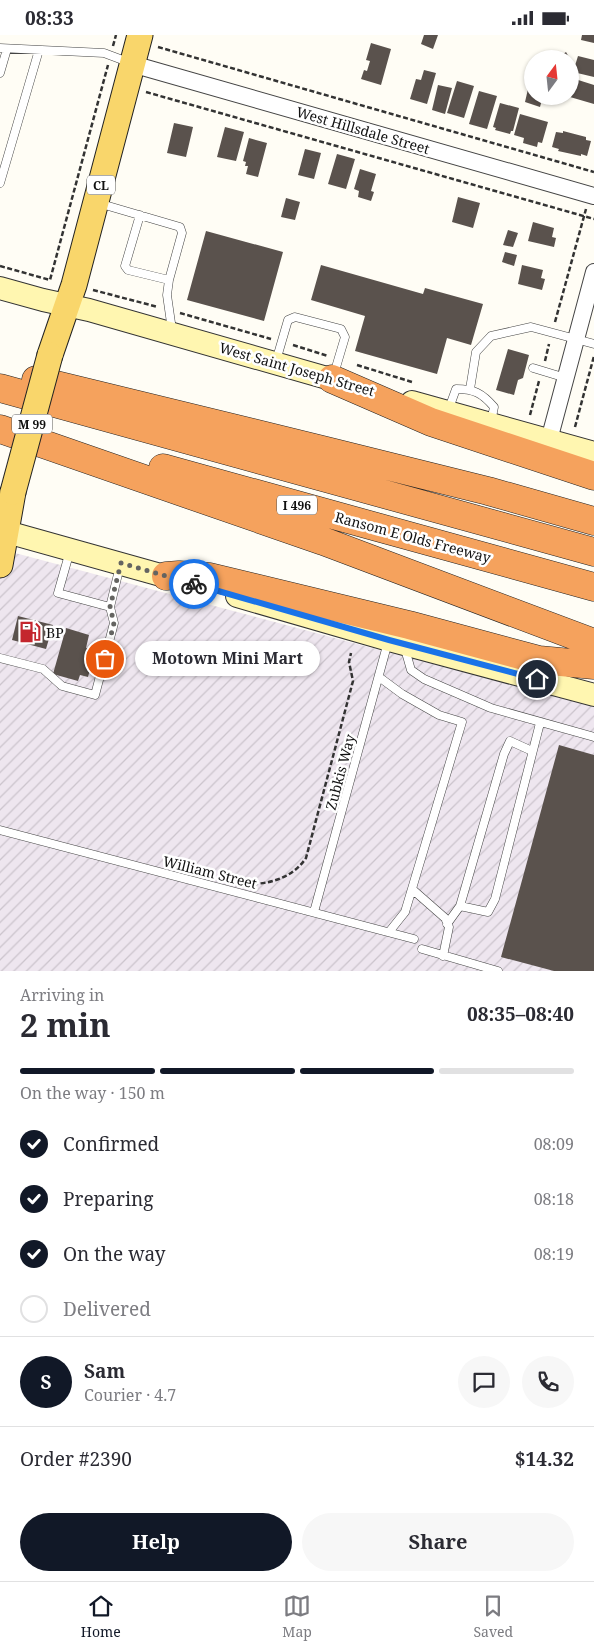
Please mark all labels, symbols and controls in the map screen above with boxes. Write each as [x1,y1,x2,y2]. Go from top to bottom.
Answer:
text: 08:33 [25,5,74,31]
north arrow [524,50,579,105]
map controls [524,50,579,105]
street label: West Hillsdale Street [294,102,432,158]
road number: CL [87,175,115,195]
street label: West Saint Joseph Street [217,338,377,400]
road number: M 99 [12,414,52,433]
road number: I 496 [277,495,317,515]
street label: Ransom E Olds Freeway [333,507,493,567]
courier [169,559,219,609]
icon: bike [180,570,208,598]
fuel station icon: BP [17,619,43,645]
place label: BP [46,623,64,642]
pin [84,638,126,680]
callout: Motown Mini Mart [135,641,320,677]
icon: bag [91,645,119,673]
text: Motown Mini Mart [152,647,303,669]
pin [516,658,558,700]
icon: home [523,665,551,693]
street label: Zubkis Way [321,732,359,812]
street label: William Street [161,851,259,893]
text: Arriving in [20,984,104,1006]
text: 08:35–08:40 [467,1001,574,1027]
text: 2 min [20,1003,111,1046]
text: On the way · 150 m [20,1082,165,1104]
icon: check [20,1130,48,1158]
text: Confirmed [63,1131,159,1157]
text: 08:09 [534,1133,574,1155]
icon: check [20,1185,48,1213]
text: Preparing [63,1186,153,1212]
text: 08:18 [534,1188,574,1210]
icon: check [20,1240,48,1268]
text: On the way [63,1241,166,1267]
text: 08:19 [534,1243,574,1265]
text: Delivered [63,1296,151,1322]
button: chat [458,1356,510,1408]
button: phone [522,1356,574,1408]
text: Sam [84,1358,125,1384]
text: S [40,1369,52,1395]
text: Courier · 4.7 [84,1384,176,1406]
text: Order #2390 [20,1446,132,1472]
text: $14.32 [515,1446,574,1472]
button: Help [20,1513,292,1571]
button: Share [302,1513,574,1571]
tab: Home [81,1592,121,1641]
tab: Map [282,1592,312,1641]
tab: Saved [473,1592,513,1641]

